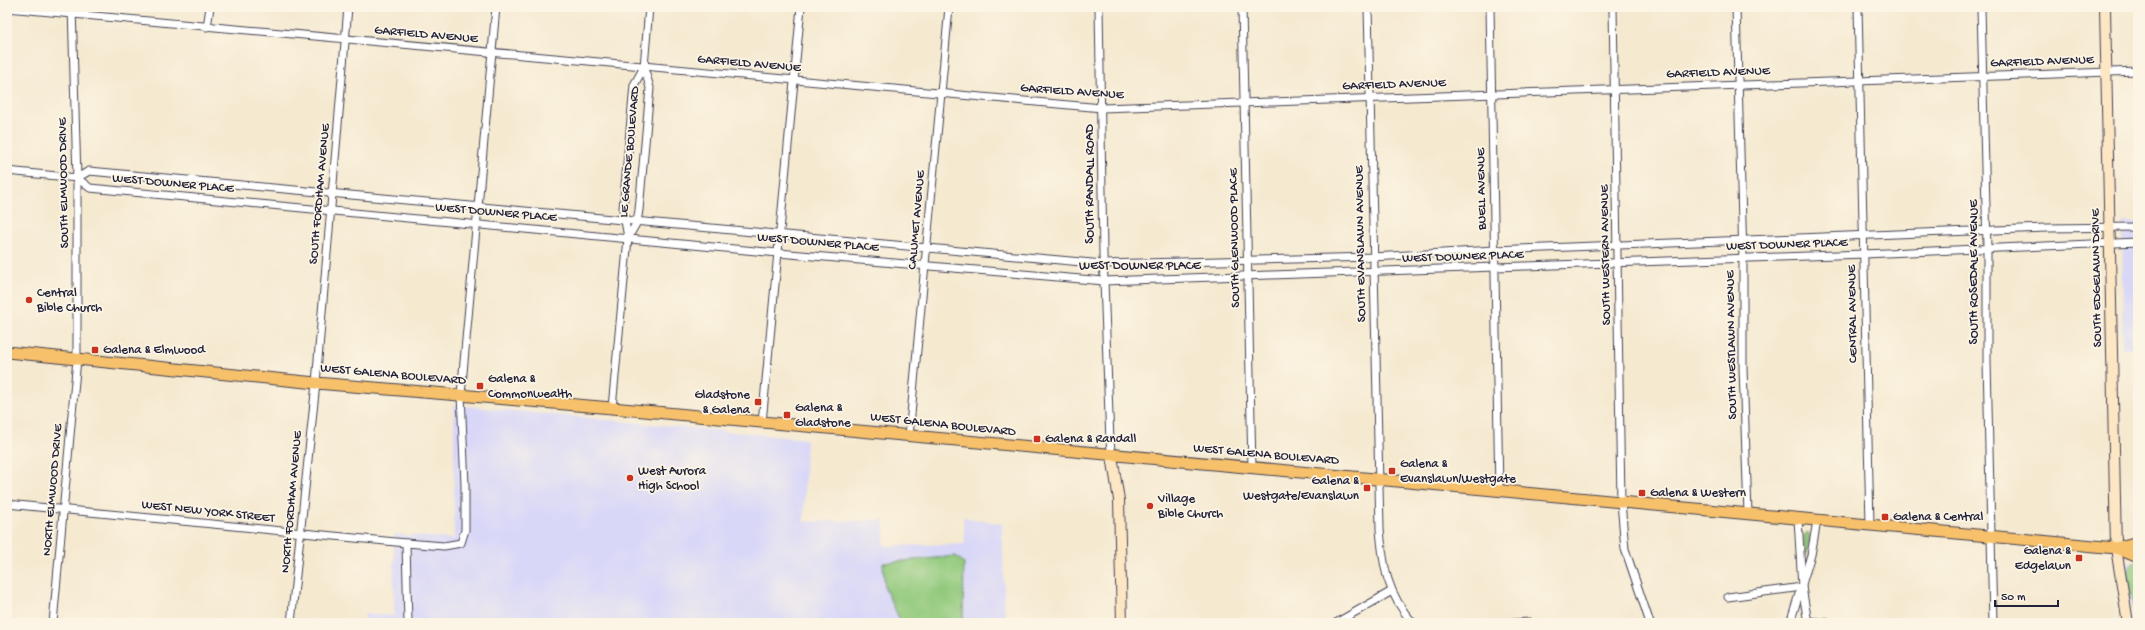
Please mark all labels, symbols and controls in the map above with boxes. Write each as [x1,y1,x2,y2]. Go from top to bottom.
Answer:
street label: GARFIELD AVENUE [374,23,479,47]
street label: GARFIELD AVENUE [697,52,802,76]
street label: GARFIELD AVENUE [1990,53,2095,71]
street label: GARFIELD AVENUE [1666,64,1771,82]
street label: GARFIELD AVENUE [1342,76,1447,94]
street label: GARFIELD AVENUE [1020,81,1125,103]
street label: LE GRANDE BOULEVARD [617,85,643,218]
street label: SOUTH ELMWOOD DRIVE [55,117,73,248]
street label: SOUTH FORDHAM AVENUE [306,122,334,265]
street label: SOUTH RANDALL ROAD [1083,124,1098,244]
street label: BUELL AVENUE [1474,147,1490,231]
street label: SOUTH EVANSLAWN AVENUE [1352,165,1370,322]
street label: SOUTH GLENWOOD PLACE [1226,167,1244,308]
street label: CALUMET AVENUE [905,169,929,270]
street label: WEST DOWNER PLACE [112,171,235,197]
street label: SOUTH WESTERN AVENUE [1597,184,1615,325]
street label: SOUTH ROSEDALE AVENUE [1967,199,1982,344]
street label: WEST DOWNER PLACE [435,200,558,226]
street label: SOUTH EDGELAWN DRIVE [2088,208,2106,347]
street label: WEST DOWNER PLACE [757,230,880,256]
street label: WEST DOWNER PLACE [1726,235,1849,255]
street label: WEST DOWNER PLACE [1402,247,1525,267]
street label: WEST DOWNER PLACE [1079,259,1202,274]
street label: CENTRAL AVENUE [1845,264,1861,363]
street label: SOUTH WESTLAWN AVENUE [1723,269,1741,420]
place label: Central Bible Church [36,286,102,316]
marker: Central Bible Church [24,295,34,305]
place label: Galena & Elmwood [103,343,206,358]
marker: Galena & Elmwood [90,345,100,355]
street label: WEST GALENA BOULEVARD [319,361,467,389]
place label: Galena & Commonwealth [488,372,572,402]
marker: Galena & Commonwealth [475,381,485,391]
place label: Gladstone & Galena [694,388,751,418]
marker: Gladstone & Galena [753,397,763,407]
place label: Galena & Gladstone [795,401,851,431]
marker: Galena & Gladstone [782,410,792,420]
street label: WEST GALENA BOULEVARD [869,410,1017,440]
street label: NORTH ELMWOOD DRIVE [40,422,66,557]
street label: NORTH FORDHAM AVENUE [278,429,306,574]
place label: Galena & Randall [1045,432,1136,447]
marker: Galena & Randall [1032,434,1042,444]
street label: WEST GALENA BOULEVARD [1192,441,1340,469]
place label: Galena & Evanslawn/Westgate [1400,457,1516,487]
place label: West Aurora High School [638,464,707,494]
marker: Galena & Evanslawn/Westgate [1387,466,1397,476]
marker: West Aurora High School [625,473,635,483]
place label: Galena & Westgate/Evanslawn [1243,474,1360,504]
marker: Galena & Westgate/Evanslawn [1362,483,1372,493]
place label: Galena & Western [1650,486,1747,501]
marker: Galena & Western [1637,488,1647,498]
place label: Village Bible Church [1157,492,1223,522]
street label: WEST NEW YORK STREET [141,498,276,527]
marker: Village Bible Church [1145,501,1155,511]
place label: Galena & Central [1893,510,1984,525]
marker: Galena & Central [1880,512,1890,522]
place label: Galena & Edgelawn [2015,544,2072,574]
marker: Galena & Edgelawn [2074,553,2084,563]
scale bar [1995,582,2058,608]
text: 50 m [2001,591,2026,605]

